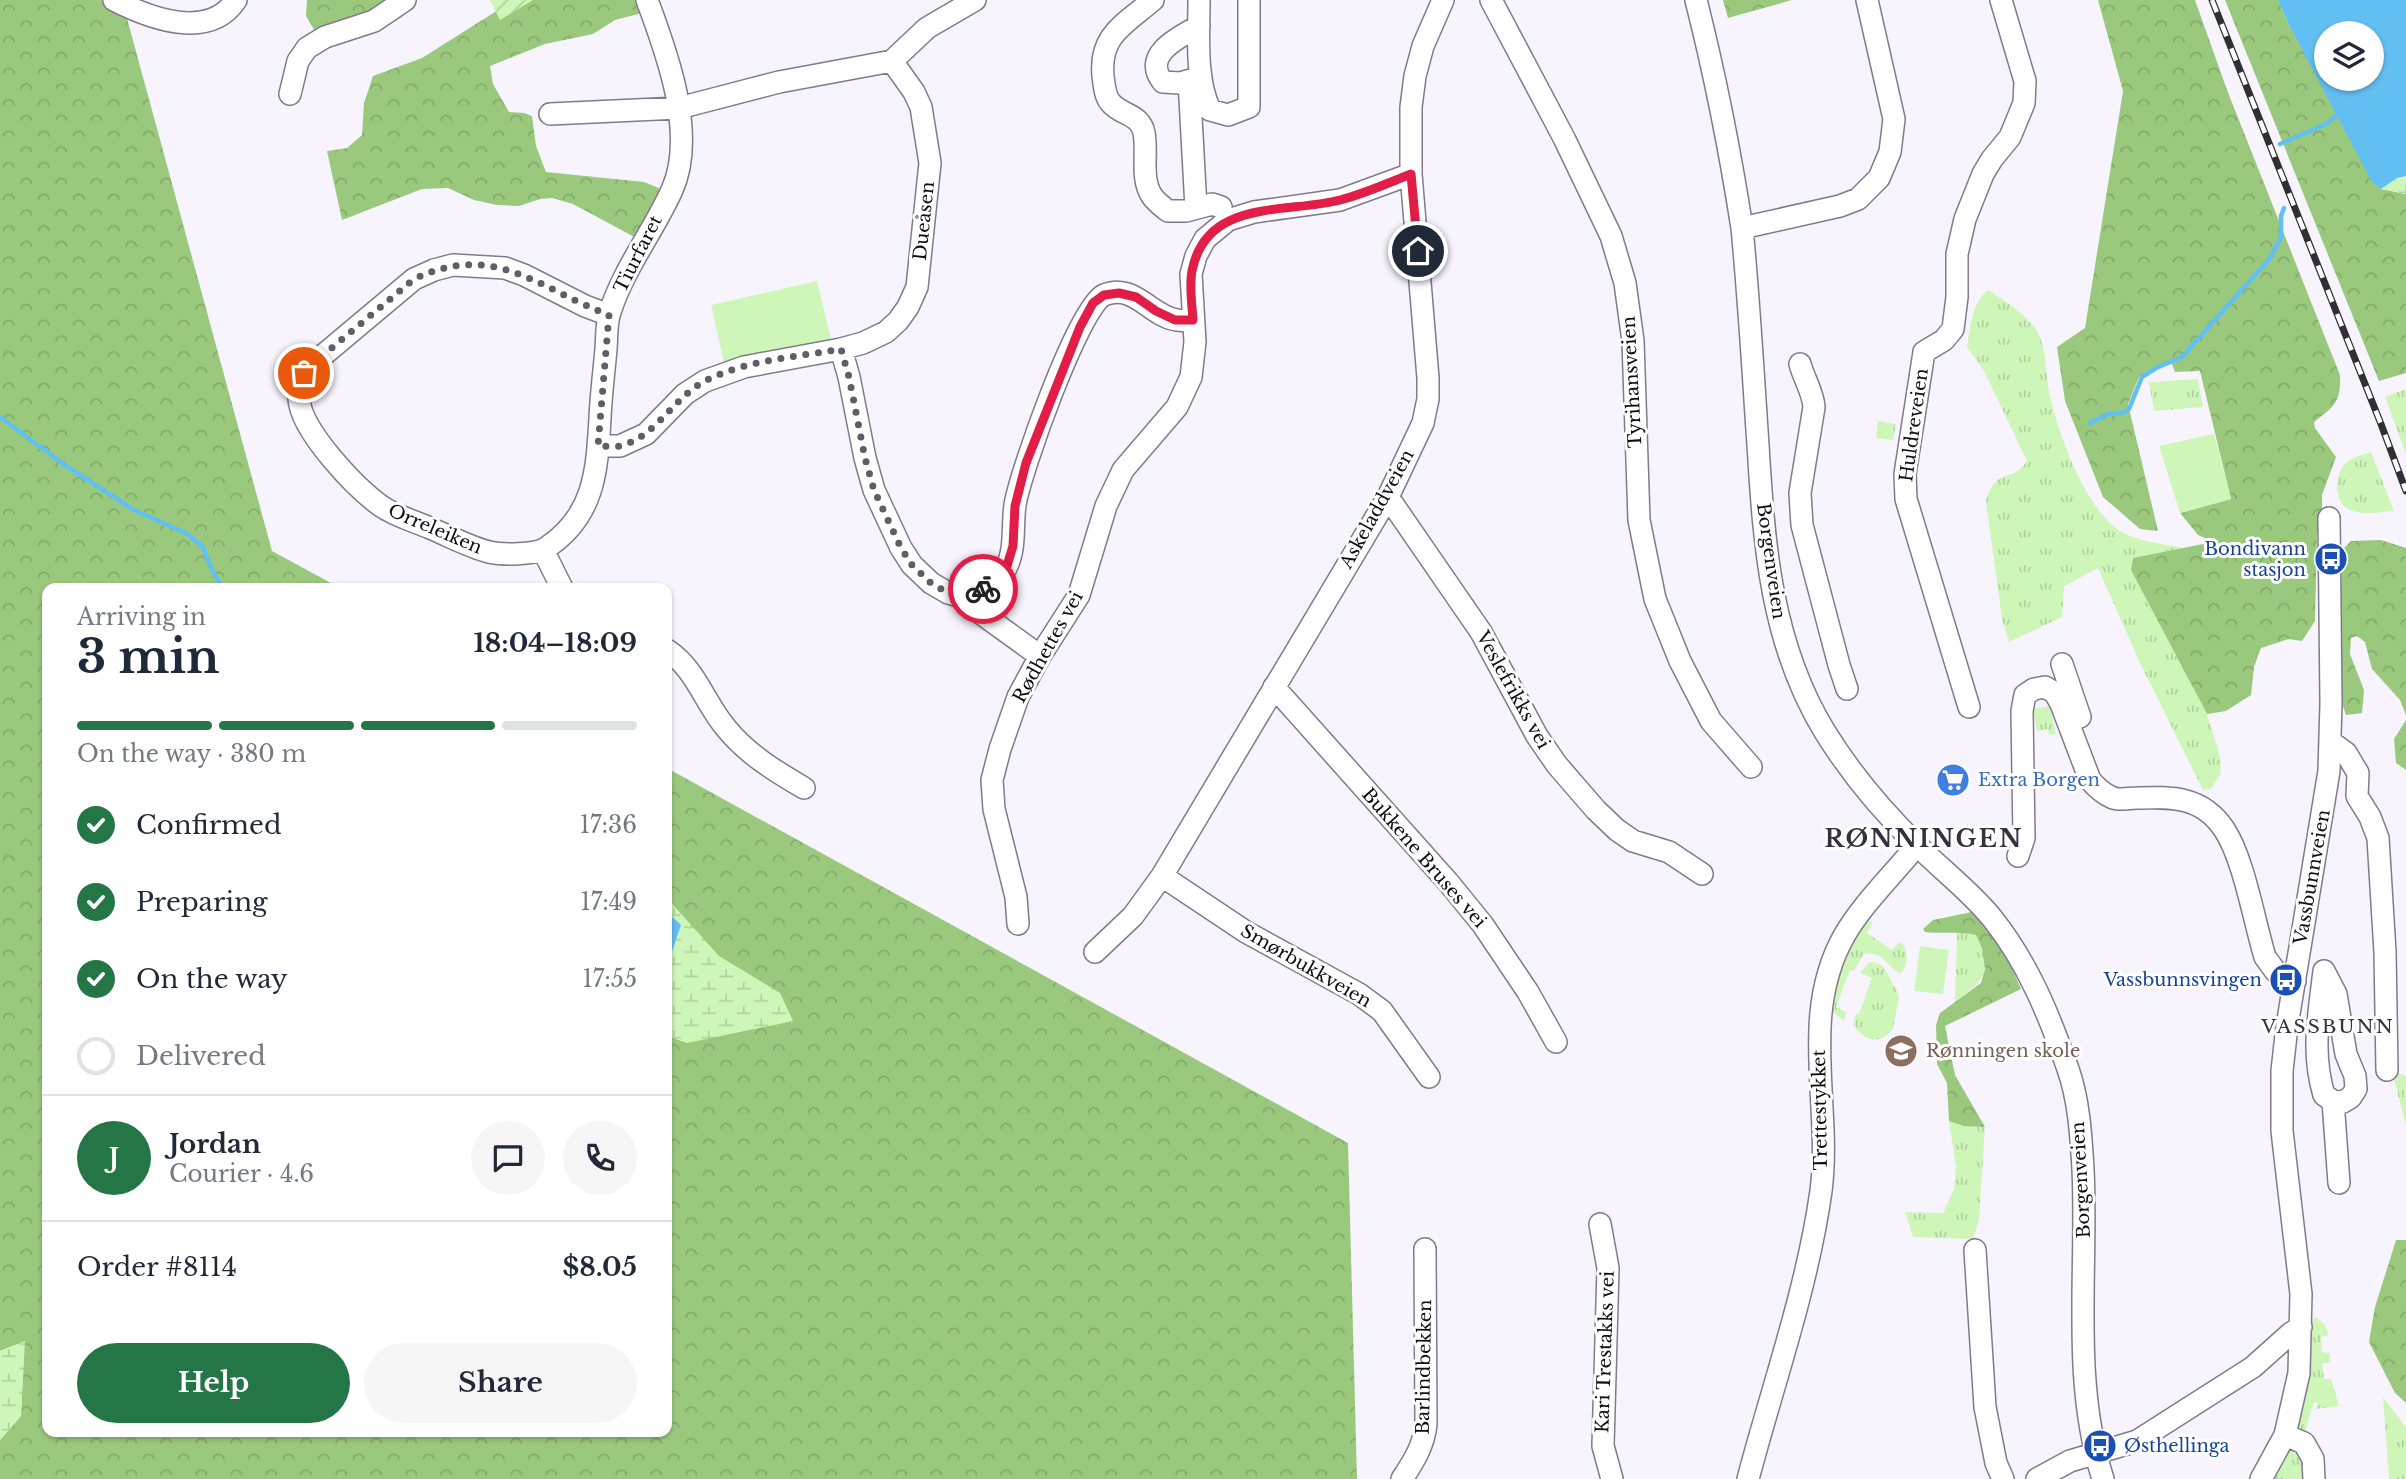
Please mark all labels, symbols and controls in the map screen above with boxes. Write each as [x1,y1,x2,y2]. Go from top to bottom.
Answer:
map controls [2314,21,2384,91]
button: layers [2314,21,2384,91]
street label: Dueåsen [909,180,939,262]
street label: Tiurfaret [609,212,667,296]
pin [1388,221,1448,281]
icon: home [1399,232,1437,270]
street label: Tyrihansveien [1618,316,1646,448]
pin [274,343,334,403]
icon: bag [285,354,323,392]
street label: Huldreveien [1895,367,1933,483]
street label: Askeladdveien [1335,446,1419,573]
street label: Orreleiken [385,499,485,559]
street label: Borgenveien [1752,502,1790,620]
place label: Bondivann stasjon [2204,538,2306,581]
bus stop icon: Bondivann stasjon [2312,540,2350,578]
courier [948,554,1018,624]
icon: bike [964,570,1002,608]
street label: Rødhettes vei [1008,587,1088,707]
text: Arriving in [77,603,206,631]
street label: Veslefrikks vei [1471,626,1554,753]
text: 18:04–18:09 [474,627,637,659]
text: 3 min [77,628,219,685]
text: On the way · 380 m [77,740,306,768]
supermarket icon: Extra Borgen [1934,761,1972,799]
place label: Extra Borgen [1978,769,2100,791]
street label: Bukkene Bruses vei [1357,784,1491,932]
icon: check [77,806,115,844]
street label: Vassbunnveien [2289,808,2335,947]
text: Confirmed [136,809,281,841]
text: 17:36 [580,811,637,839]
district label: RØNNINGEN [1824,824,2024,853]
icon: check [77,883,115,921]
text: Preparing [136,886,268,918]
text: 17:49 [580,888,637,916]
street label: Smørbukkveien [1237,920,1375,1012]
icon: check [77,960,115,998]
bus stop icon: Vassbunnsvingen [2267,961,2305,999]
text: On the way [136,963,288,995]
text: 17:55 [583,965,637,993]
place label: Vassbunnsvingen [2103,969,2262,991]
district label: VASSBUNN [2260,1015,2395,1038]
school or university icon: Rønningen skole [1882,1032,1920,1070]
text: Delivered [136,1040,266,1072]
place label: Rønningen skole [1926,1040,2080,1062]
street label: Trettestykket [1808,1049,1832,1171]
button: chat [471,1121,545,1195]
button: phone [563,1121,637,1195]
street label: Borgenveien [2067,1121,2095,1239]
text: Jordan [169,1128,261,1160]
text: J [109,1142,119,1174]
text: Courier · 4.6 [169,1160,314,1188]
text: Order #8114 [77,1251,237,1283]
text: $8.05 [562,1251,637,1283]
street label: Kari Trestakks vei [1591,1271,1619,1433]
street label: Barlindbekken [1412,1299,1436,1435]
button: Help [77,1343,350,1423]
button: Share [364,1343,637,1423]
bus stop icon: Østhellinga [2081,1427,2119,1465]
place label: Østhellinga [2124,1435,2230,1457]

